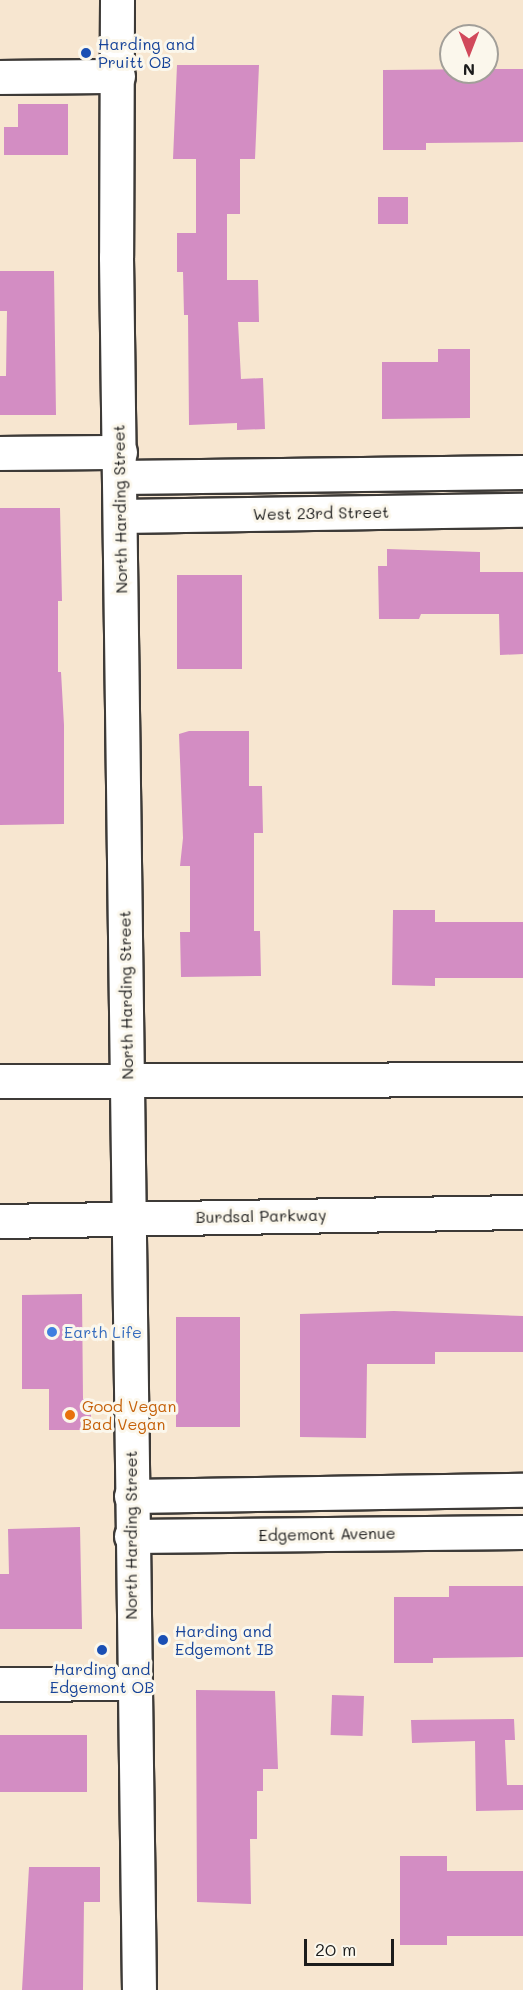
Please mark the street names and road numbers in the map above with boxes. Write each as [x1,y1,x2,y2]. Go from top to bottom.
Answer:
street label: North Harding Street [109,424,131,594]
street label: West 23rd Street [253,502,389,524]
street label: North Harding Street [115,910,137,1080]
street label: Burdsal Parkway [195,1205,327,1227]
street label: North Harding Street [121,1450,141,1620]
street label: Edgemont Avenue [258,1523,396,1545]

